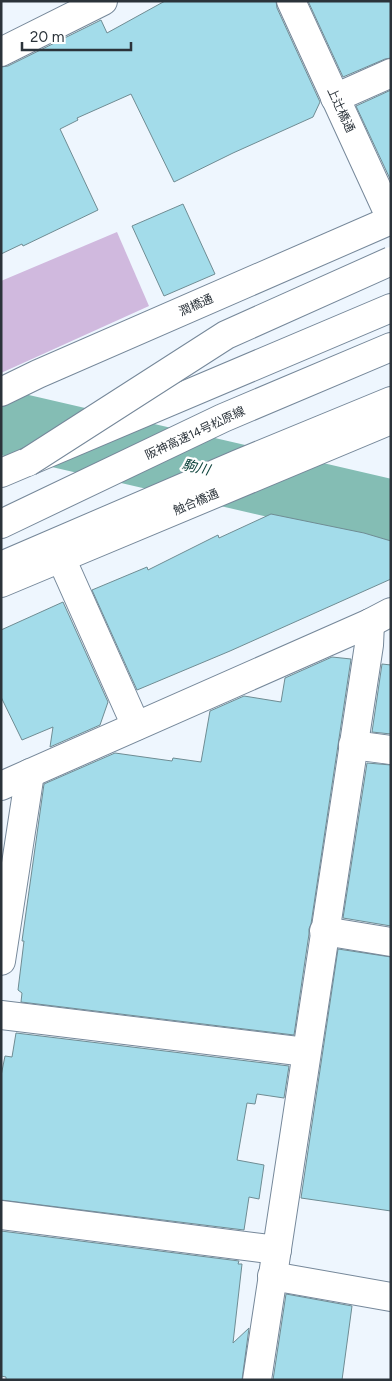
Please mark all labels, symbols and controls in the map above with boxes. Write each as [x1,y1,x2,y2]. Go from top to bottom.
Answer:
scale bar [22,20,131,52]
text: 20 m [30,28,64,46]
street label: 上辻橋通 [325,85,357,135]
street label: 潤橋通 [177,291,215,319]
street label: 阪神高速14号松原線 [143,404,247,462]
water label: 駒川 [180,456,213,479]
street label: 触合橋通 [171,486,221,518]

